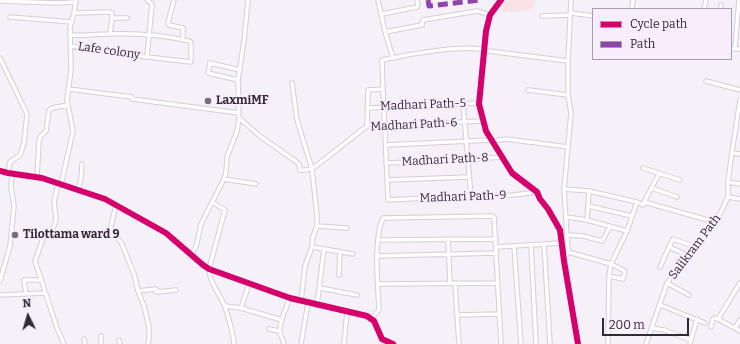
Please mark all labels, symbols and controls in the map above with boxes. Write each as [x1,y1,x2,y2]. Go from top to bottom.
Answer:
legend [592,8,732,60]
text: Cycle path [630,17,687,31]
text: Path [630,37,655,51]
street label: Lafe colony [77,39,141,63]
place label: LaxmiMF [216,94,268,108]
marker: LaxmiMF [203,96,213,106]
street label: Madhari Path-5 [380,96,466,114]
street label: Madhari Path-6 [370,116,458,134]
street label: Madhari Path-8 [401,151,489,169]
street label: Madhari Path-9 [419,188,507,206]
street label: Salikram Path [666,212,724,282]
place label: Tilottama ward 9 [23,228,120,242]
marker: Tilottama ward 9 [10,230,20,240]
north arrow [8,296,48,336]
text: N [22,297,32,310]
scale bar [604,310,691,336]
text: 200 m [609,318,645,332]

